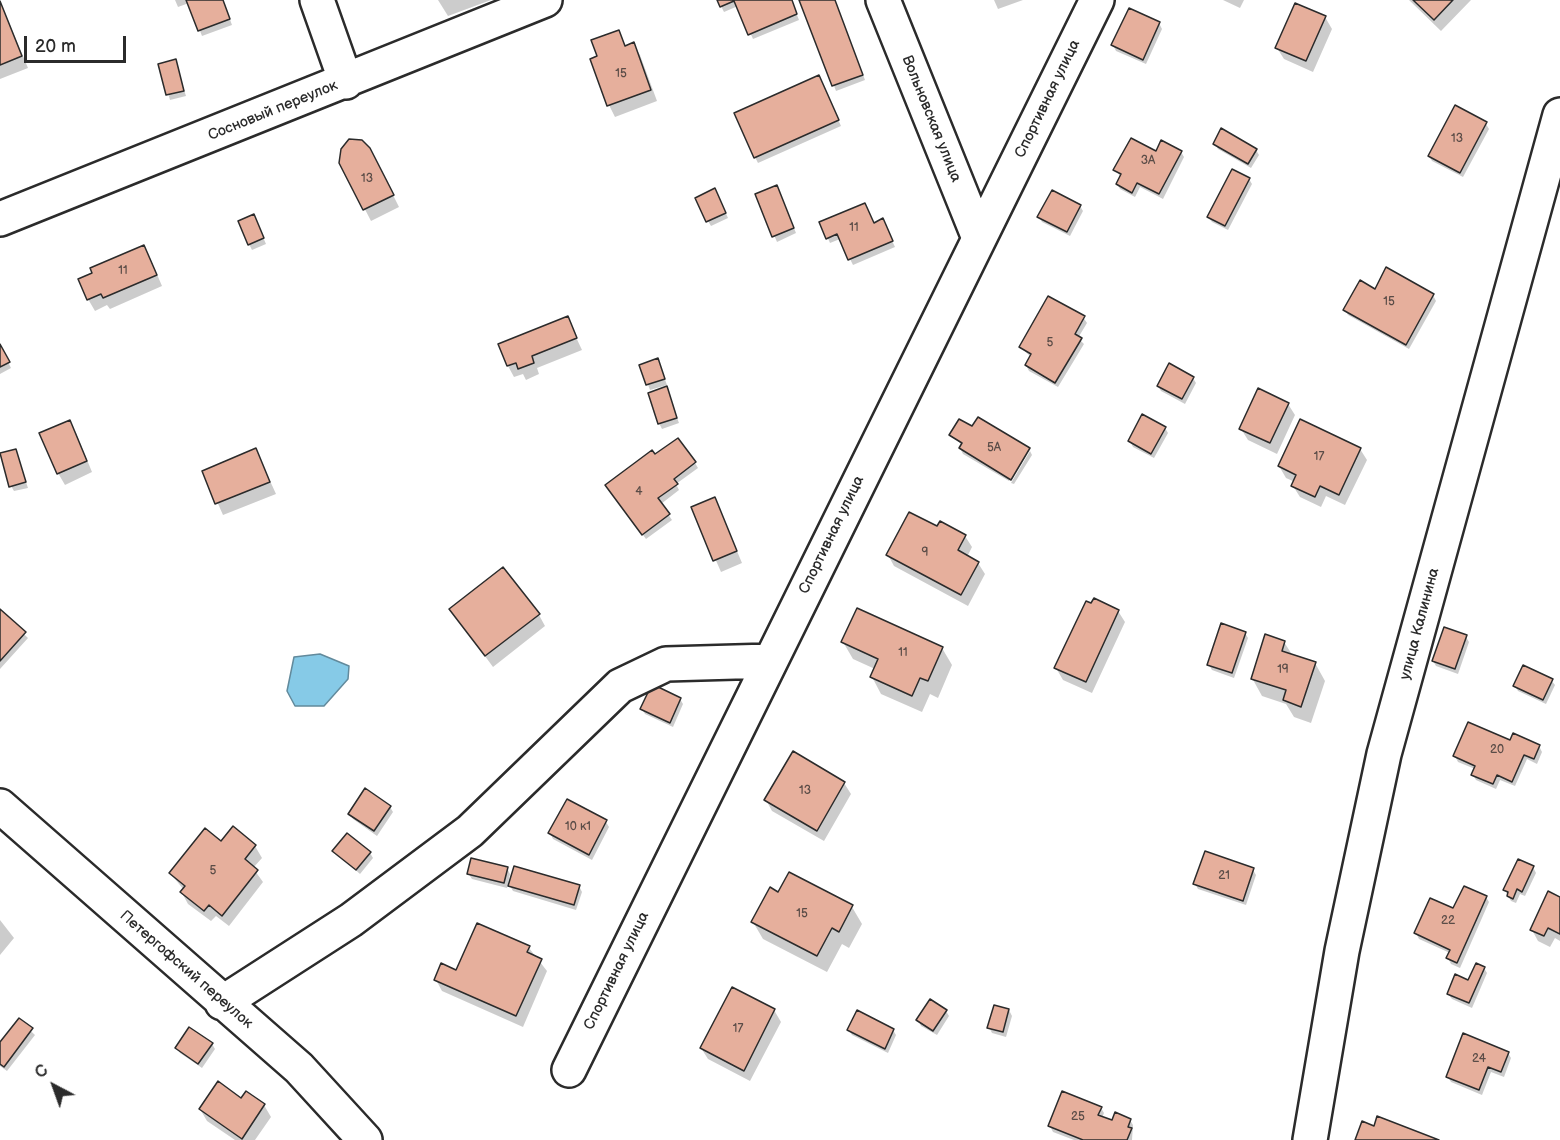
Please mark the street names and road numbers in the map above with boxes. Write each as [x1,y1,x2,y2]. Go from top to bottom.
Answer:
street label: Спортивная улица [1012,37,1084,161]
street label: Вольновская улица [897,53,965,185]
street label: Сосновый переулок [206,77,340,145]
street label: Спортивная улица [796,473,868,597]
street label: улица Калинина [1396,566,1444,682]
street label: Петергофский переулок [116,907,256,1033]
street label: Спортивная улица [581,909,653,1033]

